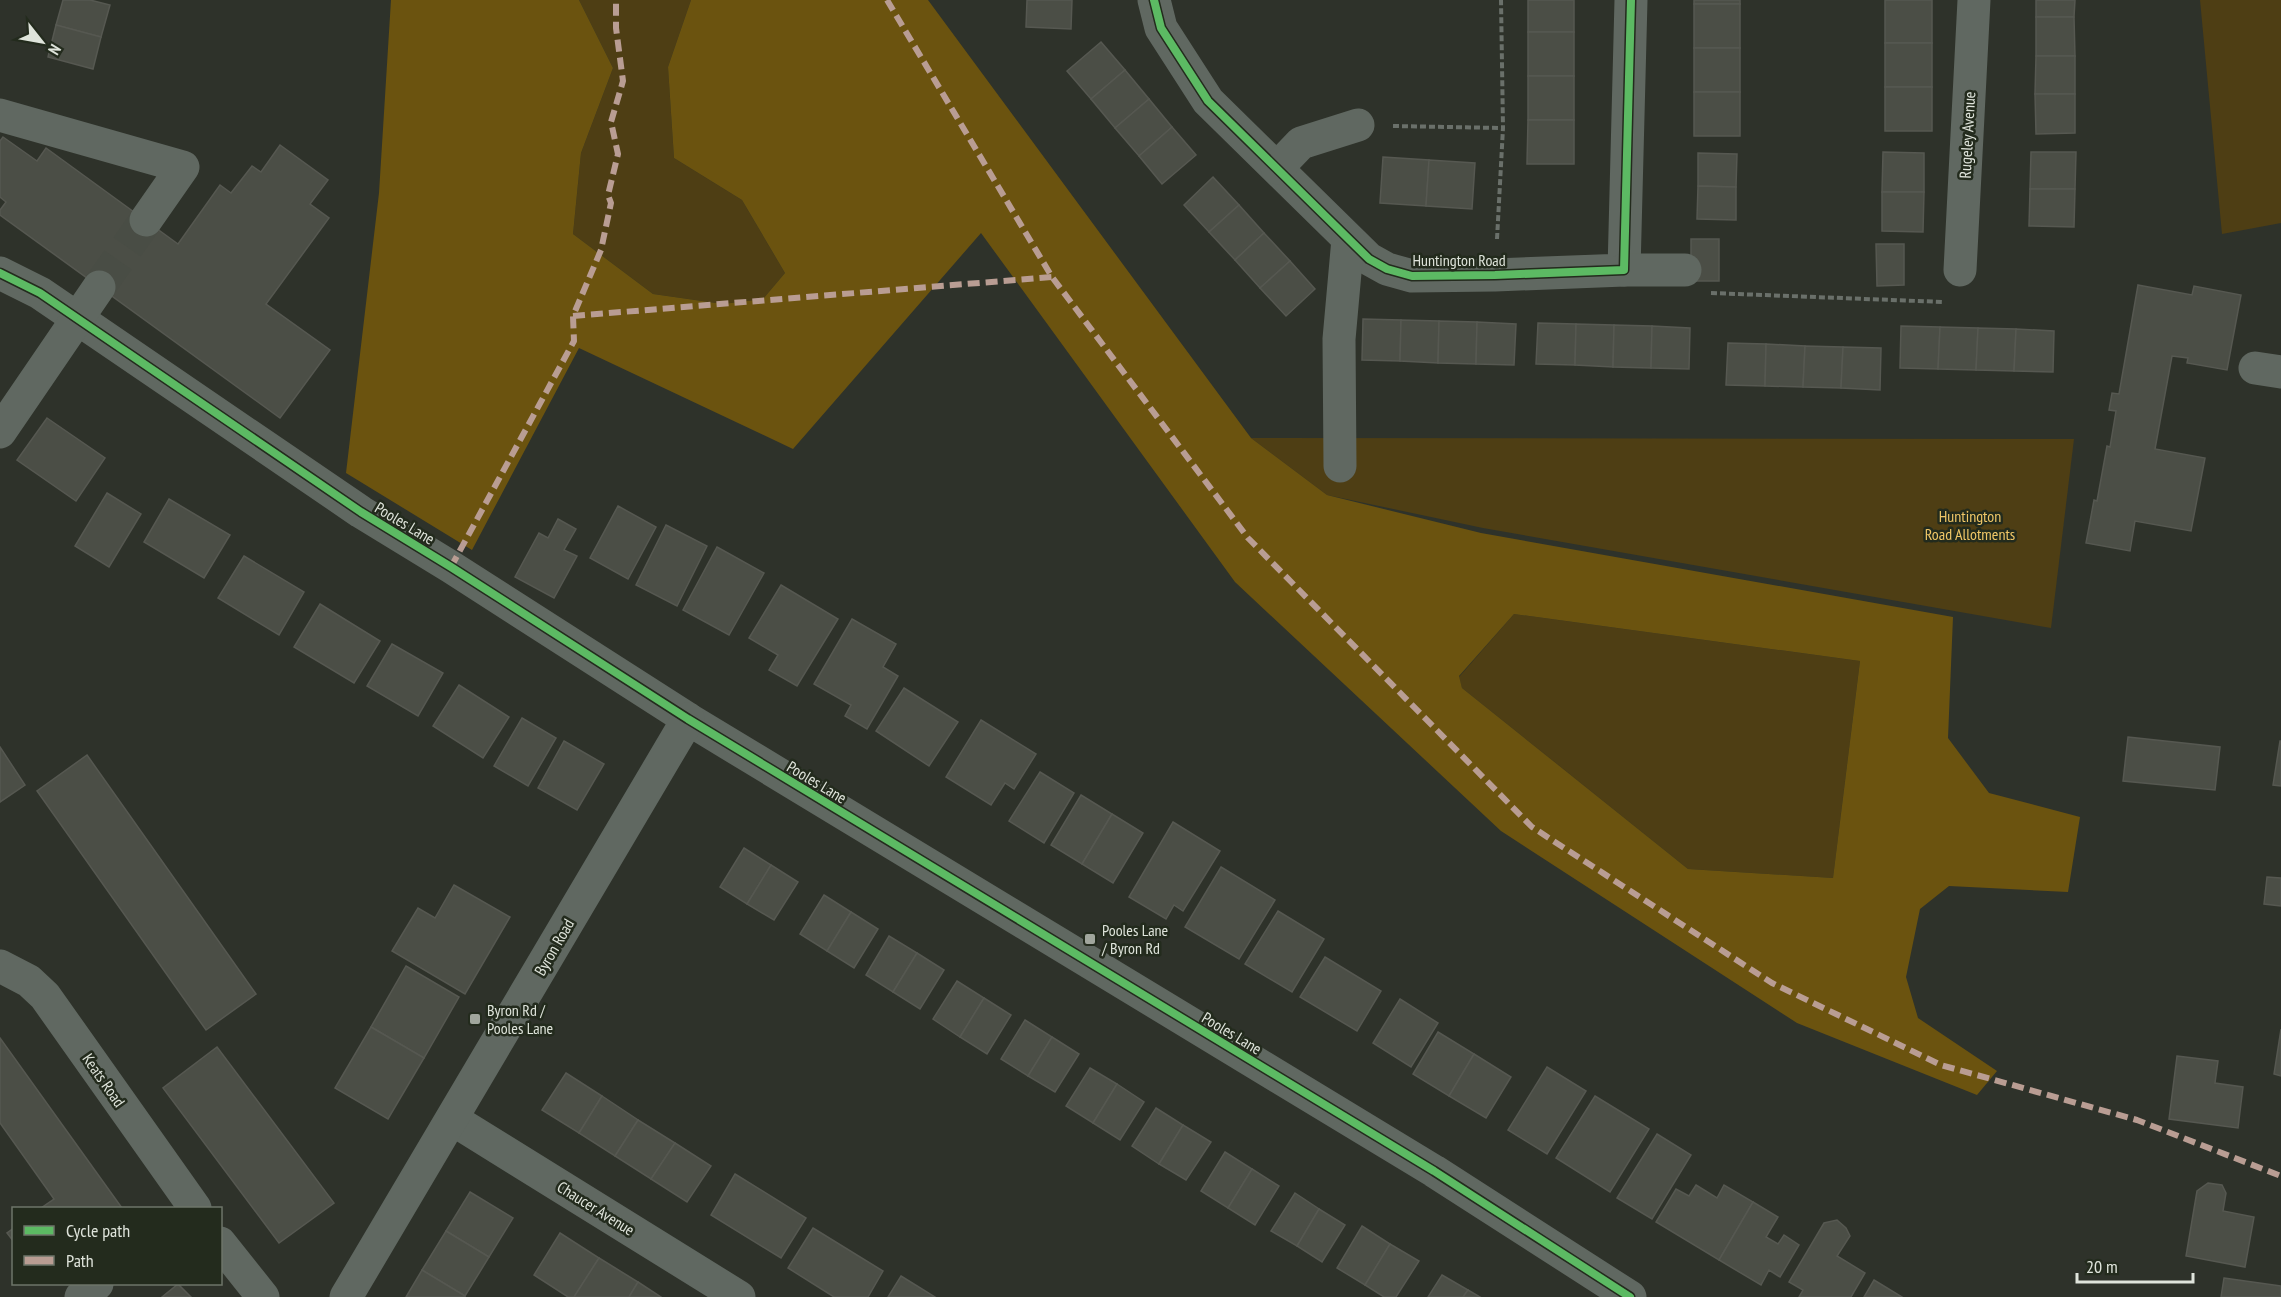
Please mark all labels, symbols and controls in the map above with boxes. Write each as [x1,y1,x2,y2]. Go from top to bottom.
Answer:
north arrow [12,12,72,72]
text: N [44,41,66,59]
street label: Rugeley Avenue [1955,91,1979,179]
street label: Huntington Road [1412,250,1506,270]
street label: Pooles Lane [371,497,439,549]
park label: Huntington Road Allotments [1925,506,2015,544]
street label: Pooles Lane [783,756,851,808]
street label: Byron Road [530,915,578,979]
place label: Pooles Lane / Byron Rd [1101,920,1168,958]
marker: Pooles Lane / Byron Rd [1083,932,1097,946]
place label: Byron Rd / Pooles Lane [487,1000,553,1038]
street label: Pooles Lane [1198,1007,1266,1059]
marker: Byron Rd / Pooles Lane [468,1012,482,1026]
street label: Keats Road [78,1049,130,1111]
street label: Chaucer Avenue [554,1176,638,1240]
legend [12,1207,222,1285]
text: Cycle path [66,1219,130,1242]
scale bar [2077,1246,2192,1284]
text: Path [66,1249,94,1272]
text: 20 m [2086,1255,2118,1278]

